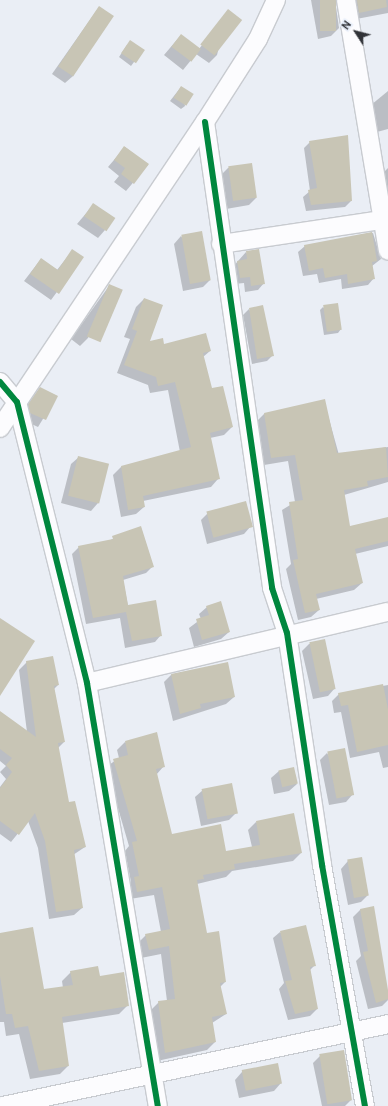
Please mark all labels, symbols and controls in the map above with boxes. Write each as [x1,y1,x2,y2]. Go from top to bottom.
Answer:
north arrow [336,12,376,52]
text: N [338,18,354,32]

